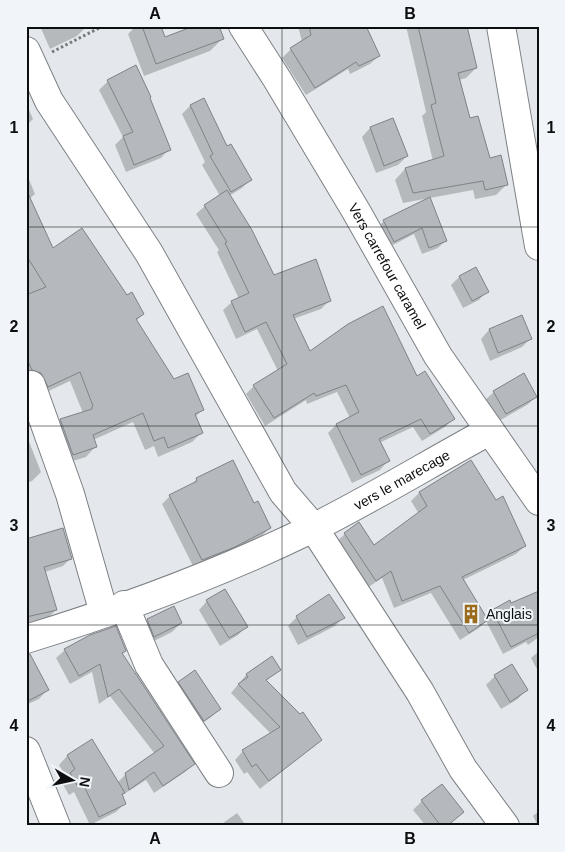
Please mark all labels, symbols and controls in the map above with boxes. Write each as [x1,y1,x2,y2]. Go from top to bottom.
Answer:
text: A [149,5,161,22]
text: B [404,5,416,22]
text: 1 [10,119,19,136]
text: 1 [547,119,556,136]
street label: Vers carrefour caramel [345,200,429,332]
text: 2 [10,318,19,335]
text: 2 [547,318,556,335]
street label: vers le marecage [351,446,453,513]
text: 3 [10,517,19,534]
text: 3 [547,517,556,534]
building icon: Anglais [460,603,482,625]
place label: Anglais [486,606,532,622]
text: 4 [10,717,19,734]
text: 4 [547,717,556,734]
north arrow [48,754,98,804]
text: N [76,776,94,788]
text: A [149,830,161,847]
text: B [404,830,416,847]

